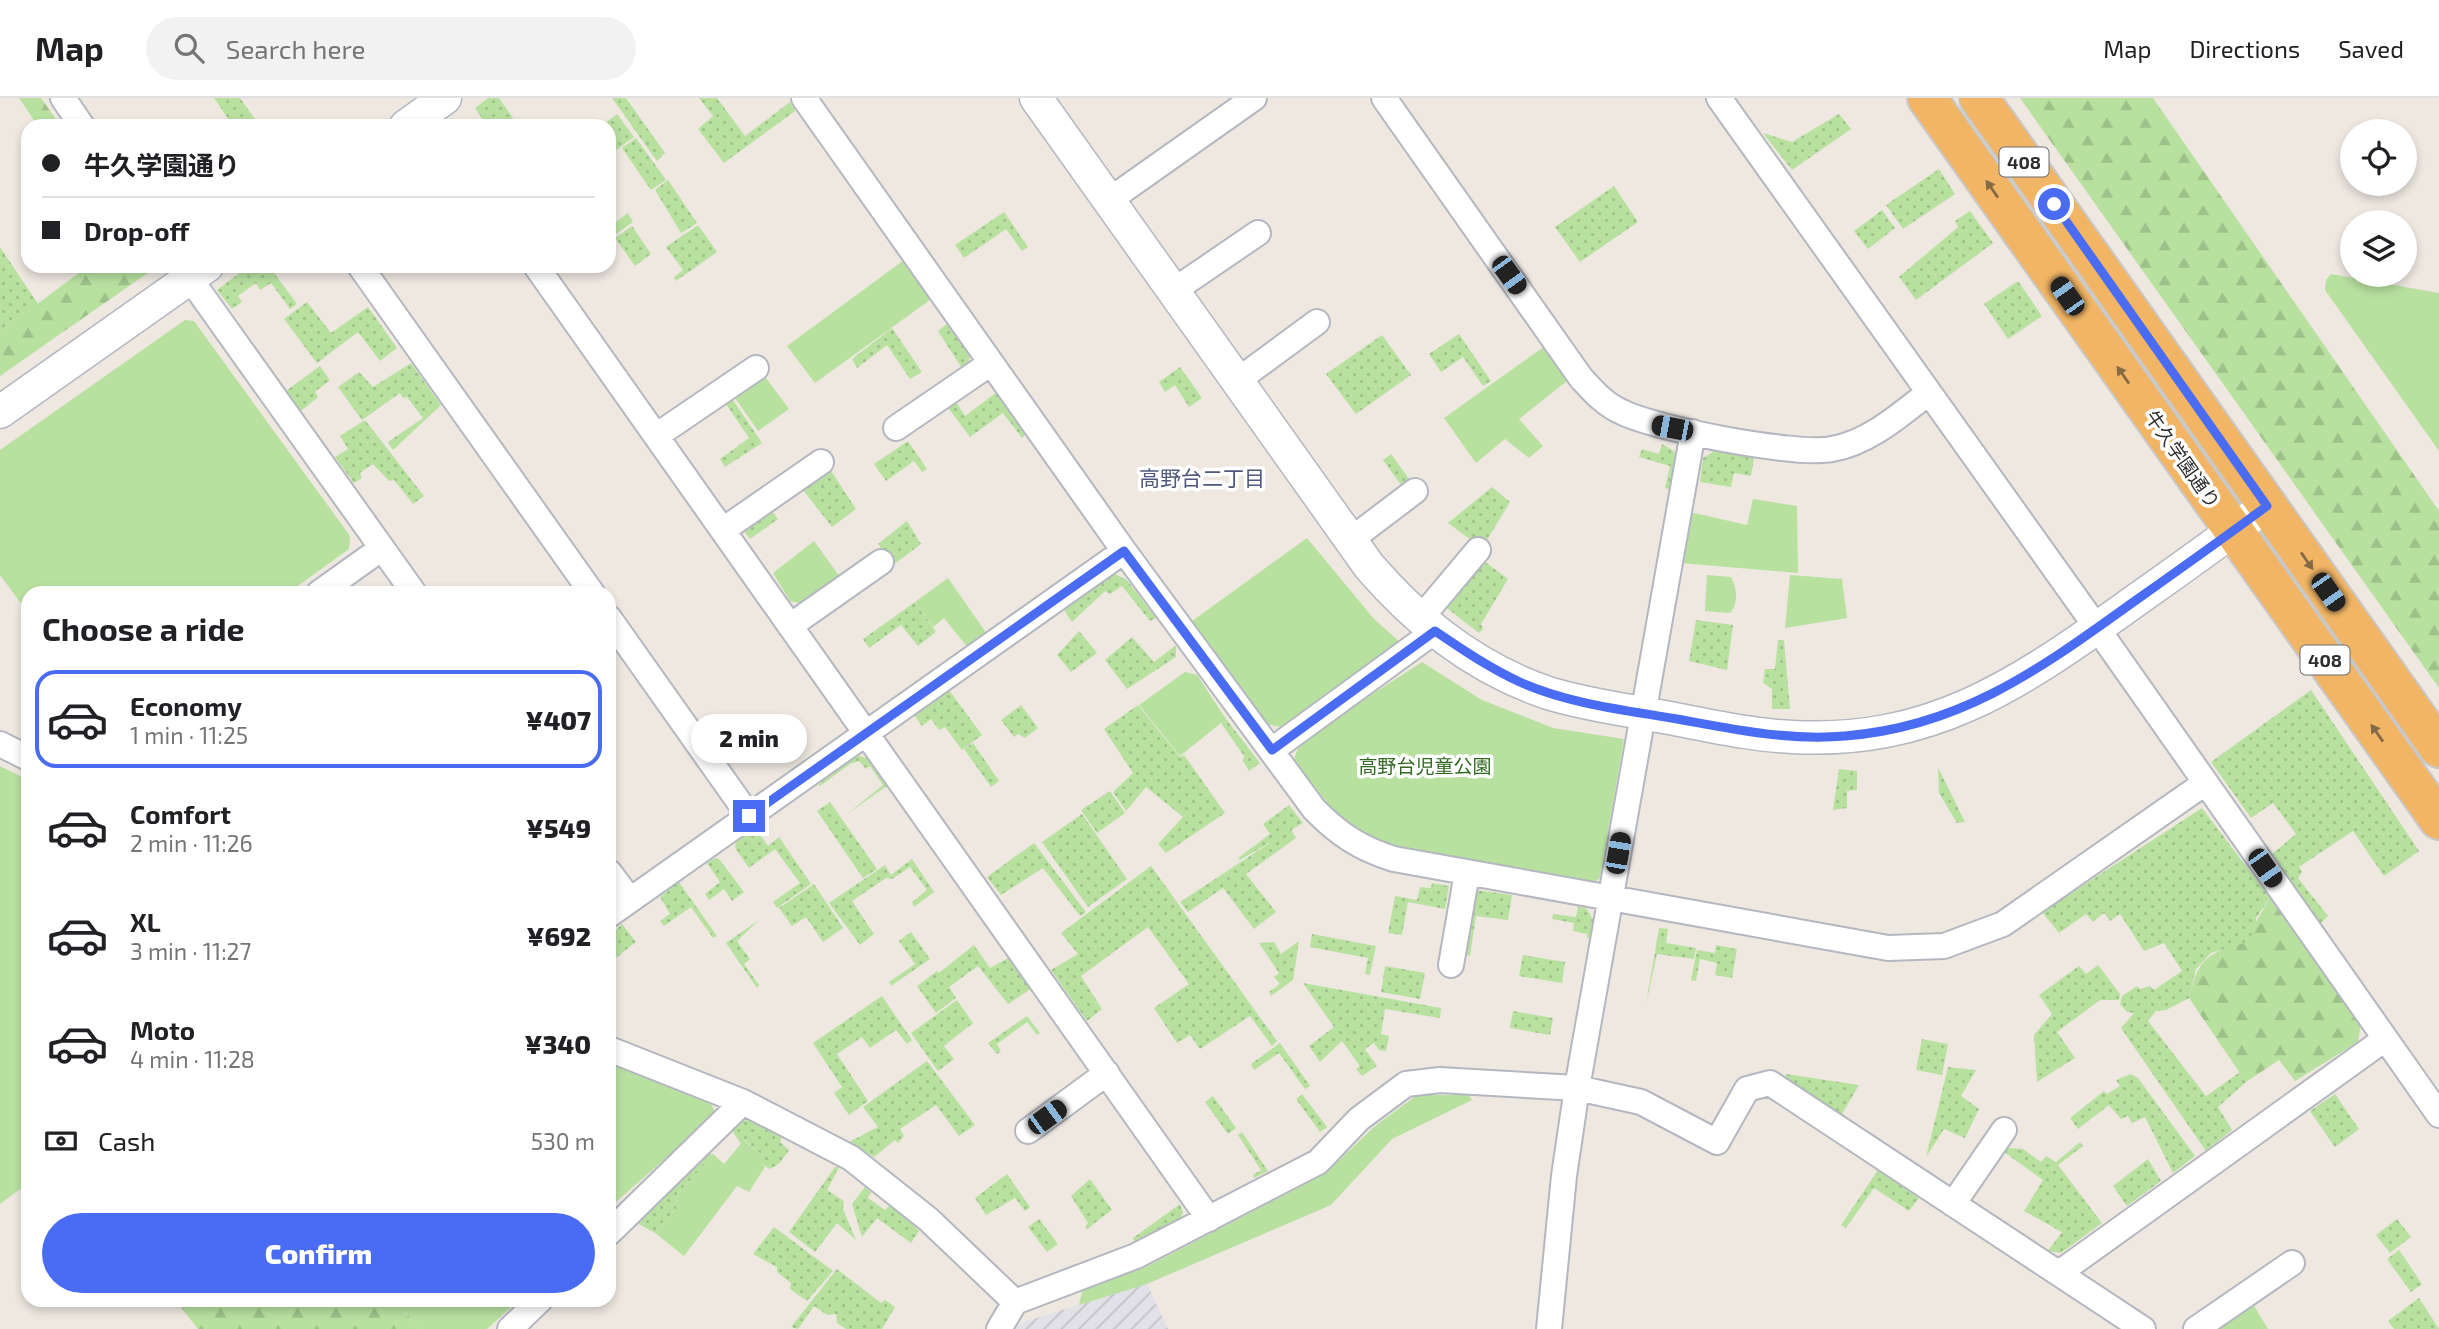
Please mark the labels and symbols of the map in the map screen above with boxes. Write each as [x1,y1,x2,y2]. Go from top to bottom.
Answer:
road number: 408 [2000,148,2048,176]
one-way arrow [1985,180,1999,198]
route start [2038,188,2070,220]
car [1489,252,1530,298]
car [2047,273,2088,319]
one-way arrow [2117,366,2131,384]
street label: 牛久学園通り [2141,406,2225,512]
car [1650,414,1695,442]
district label: 高野台二丁目 [1139,465,1265,490]
one-way arrow [2299,552,2313,570]
car [2308,569,2349,615]
road number: 408 [2300,646,2350,674]
callout: 2 min [691,714,807,764]
one-way arrow [2370,724,2384,742]
park label: 高野台児童公園 [1358,754,1492,777]
route end [733,800,765,832]
car [1605,830,1632,876]
car [2245,845,2286,891]
car [1024,1096,1071,1138]

